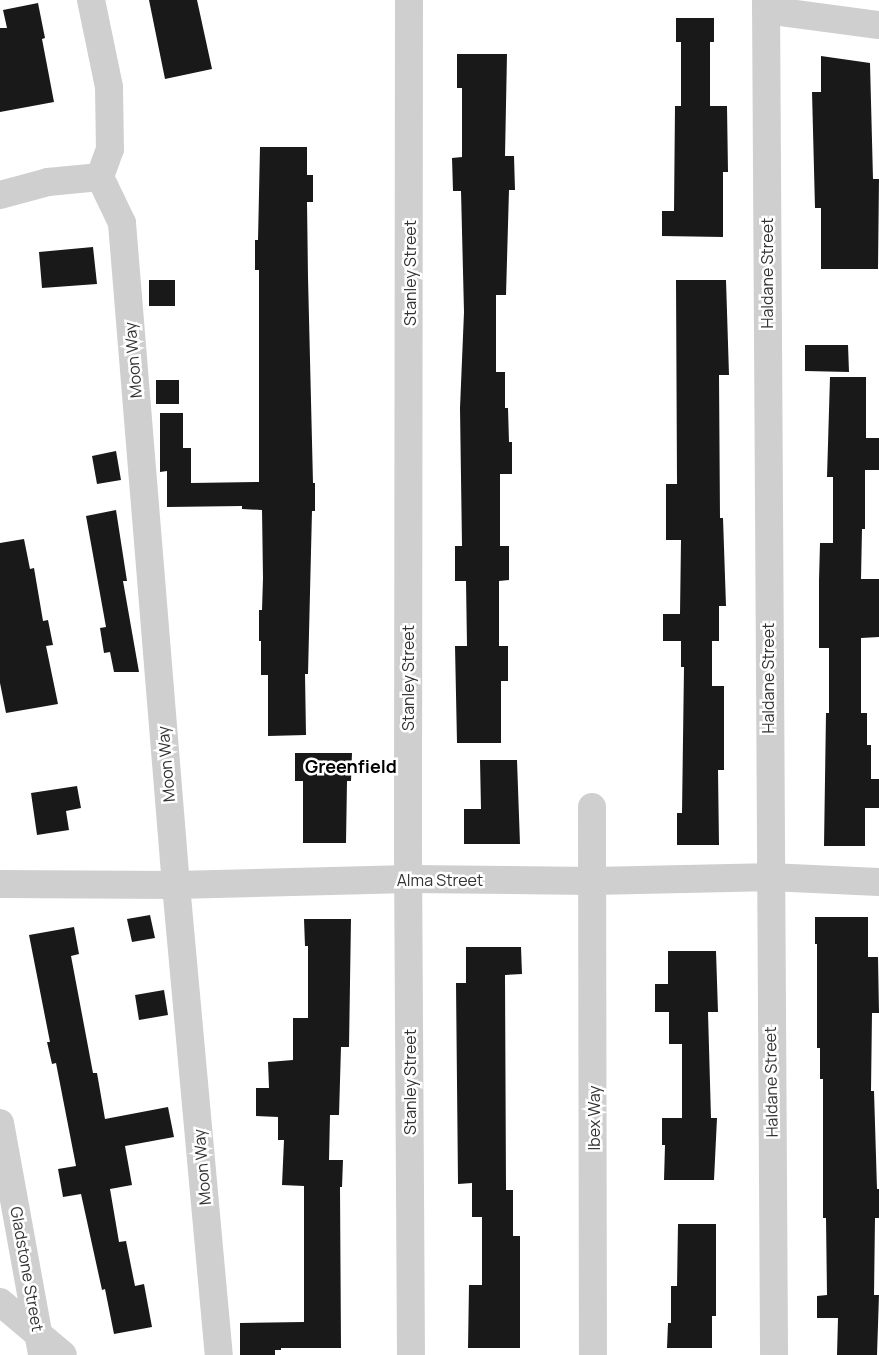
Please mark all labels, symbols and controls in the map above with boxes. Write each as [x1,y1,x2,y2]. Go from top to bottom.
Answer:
street label: Haldane Street [757,218,777,328]
street label: Stanley Street [400,220,420,326]
street label: Moon Way [120,321,146,399]
street label: Haldane Street [758,623,778,733]
street label: Stanley Street [398,625,418,731]
street label: Moon Way [153,725,179,803]
district label: Greenfield [305,755,397,777]
street label: Alma Street [397,870,483,890]
street label: Haldane Street [760,1026,782,1138]
street label: Stanley Street [400,1029,420,1135]
street label: Ibex Way [584,1086,604,1150]
street label: Moon Way [189,1128,215,1206]
street label: Gladstone Street [7,1205,47,1333]

